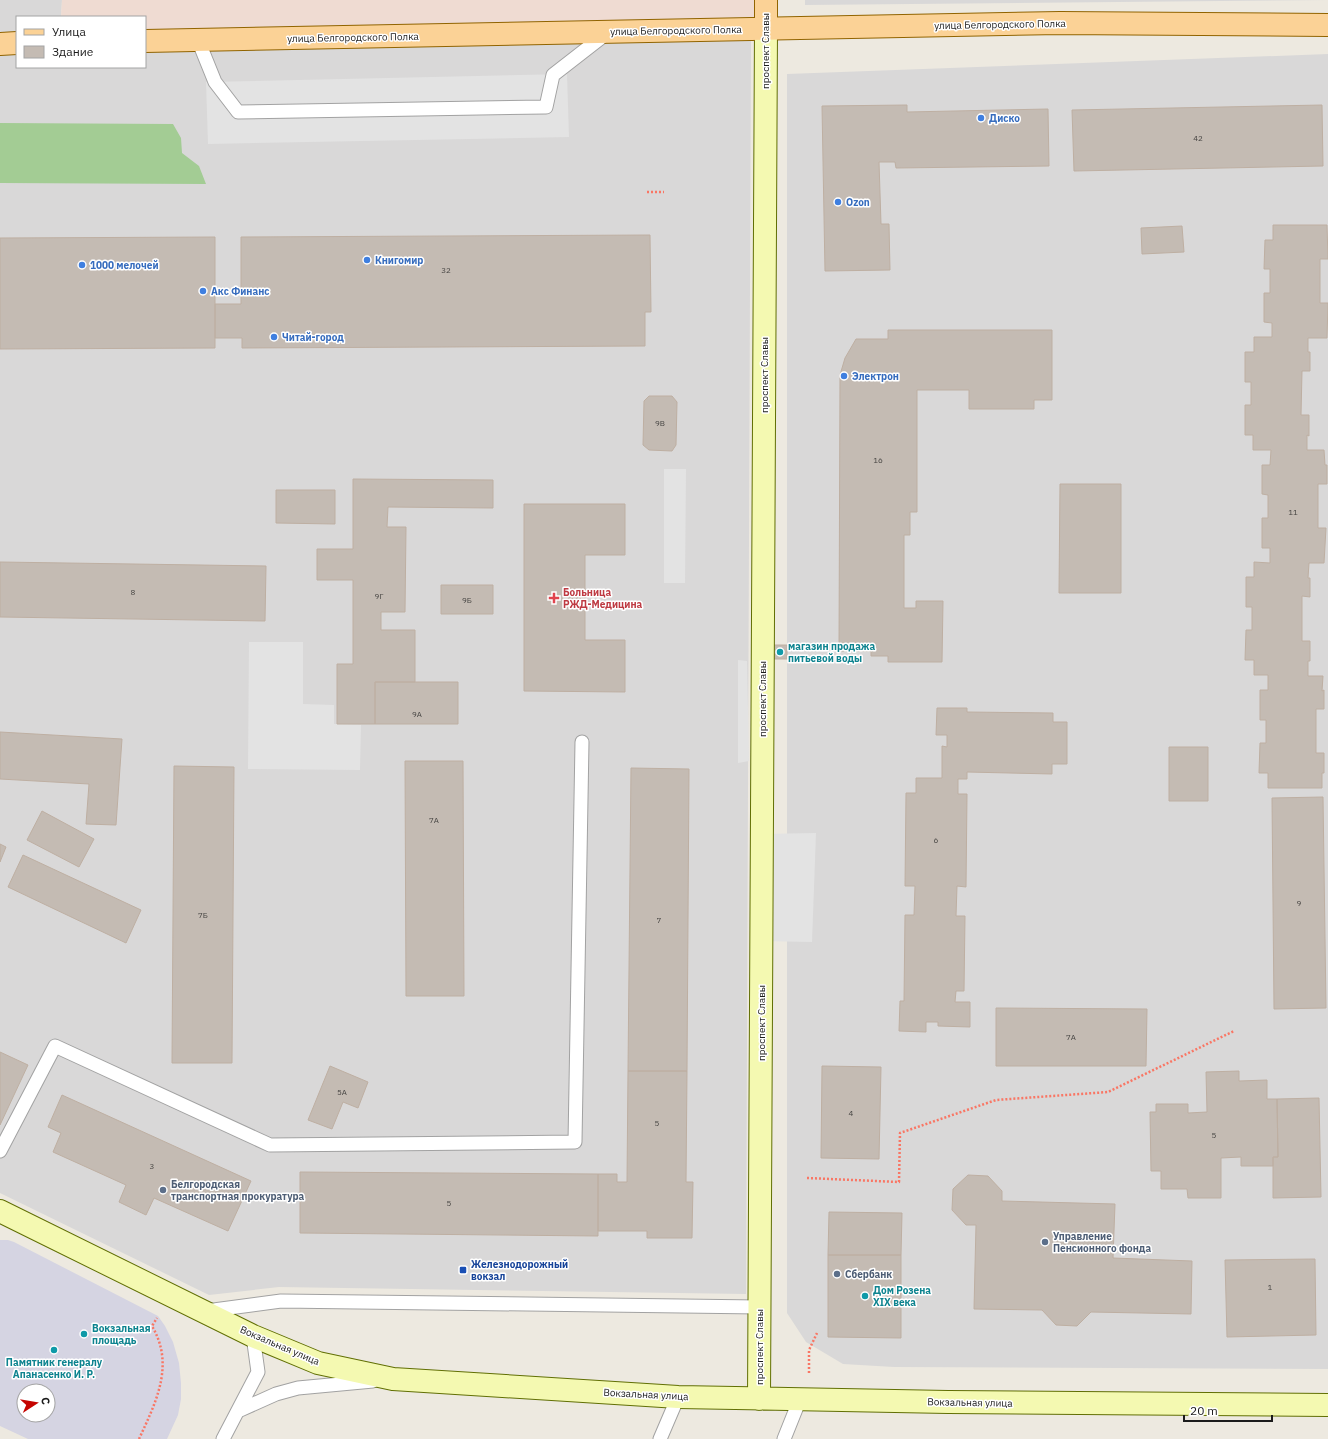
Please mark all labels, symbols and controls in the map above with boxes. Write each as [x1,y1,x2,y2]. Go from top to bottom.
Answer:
street label: проспект Славы [759,13,772,89]
legend [16,16,146,68]
street label: улица Белгородского Полка [934,17,1067,32]
street label: улица Белгородского Полка [610,23,743,38]
text: Улица [52,24,86,39]
street label: улица Белгородского Полка [287,30,420,45]
text: Здание [52,44,94,59]
place label: Диско [989,112,1020,125]
marker: Диско [976,113,986,123]
house number: 42 [1193,133,1203,143]
place label: Ozon [846,196,870,209]
marker: Ozon [833,197,843,207]
place label: Книгомир [375,254,423,267]
marker: Книгомир [362,255,372,265]
place label: 1000 мелочей [90,259,159,272]
marker: 1000 мелочей [77,260,87,270]
house number: 32 [441,265,451,275]
place label: Акс Финанс [211,285,269,298]
marker: Акс Финанс [198,286,208,296]
place label: Читай-город [282,331,344,344]
marker: Читай-город [269,332,279,342]
street label: проспект Славы [758,337,771,413]
place label: Электрон [852,370,899,383]
marker: Электрон [839,371,849,381]
house number: 9В [655,418,665,428]
house number: 16 [873,455,883,465]
house number: 11 [1288,507,1298,517]
place label: Больница РЖД-Медицина [563,586,643,611]
house number: 8 [131,587,136,597]
house number: 9Г [375,591,383,601]
marker: Больница РЖД-Медицина [548,592,560,604]
house number: 9Б [462,595,472,605]
place label: магазин продажа питьевой воды [788,640,875,665]
marker: магазин продажа питьевой воды [775,647,785,657]
street label: проспект Славы [756,661,769,737]
house number: 9А [412,709,422,719]
house number: 7А [429,815,439,825]
house number: 6 [934,835,939,845]
house number: 9 [1297,898,1302,908]
house number: 7Б [198,910,208,920]
house number: 7 [657,915,662,925]
street label: проспект Славы [755,985,768,1061]
house number: 7А [1066,1032,1076,1042]
house number: 5А [337,1087,347,1097]
house number: 4 [849,1108,854,1118]
house number: 5 [655,1118,660,1128]
house number: 5 [1212,1130,1217,1140]
house number: 3 [150,1161,155,1171]
place label: Белгородская транспортная прокуратура [171,1178,305,1203]
marker: Белгородская транспортная прокуратура [158,1185,168,1195]
house number: 5 [447,1198,452,1208]
place label: Управление Пенсионного фонда [1053,1230,1151,1255]
marker: Управление Пенсионного фонда [1040,1237,1050,1247]
place label: Железнодорожный вокзал [471,1258,568,1283]
marker: Железнодорожный вокзал [458,1265,468,1275]
place label: Сбербанк [845,1268,892,1281]
marker: Сбербанк [832,1269,842,1279]
house number: 1 [1268,1282,1273,1292]
place label: Дом Розена XIX века [873,1284,931,1309]
marker: Дом Розена XIX века [860,1291,870,1301]
street label: проспект Славы [753,1309,766,1385]
place label: Вокзальная площадь [92,1322,151,1347]
street label: Вокзальная улица [238,1323,322,1368]
marker: Вокзальная площадь [79,1329,89,1339]
marker: Памятник генералу Апанасенко И. Р. [49,1345,59,1355]
place label: Памятник генералу Апанасенко И. Р. [6,1356,103,1381]
north arrow [16,1383,56,1423]
street label: Вокзальная улица [603,1386,690,1403]
street label: Вокзальная улица [927,1395,1013,1410]
text: С [38,1396,53,1406]
scale bar [1184,1397,1272,1423]
text: 20 m [1190,1403,1218,1418]

